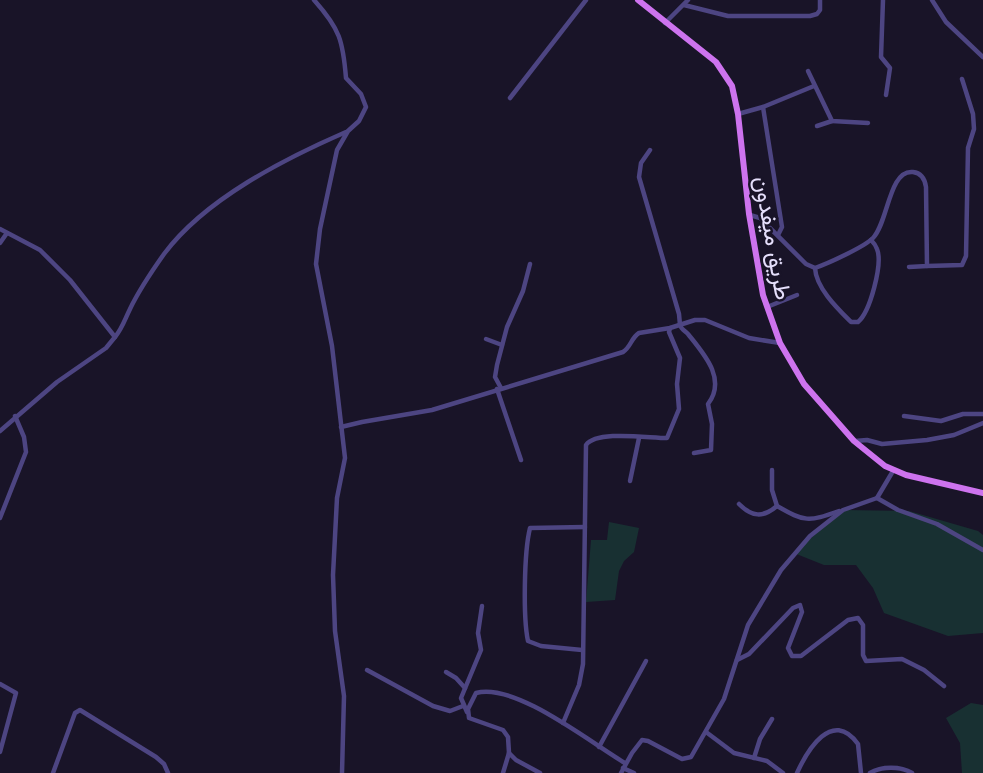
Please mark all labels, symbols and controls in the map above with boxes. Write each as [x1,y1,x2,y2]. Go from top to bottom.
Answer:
street label: طريق ميفدون [747,174,799,302]

